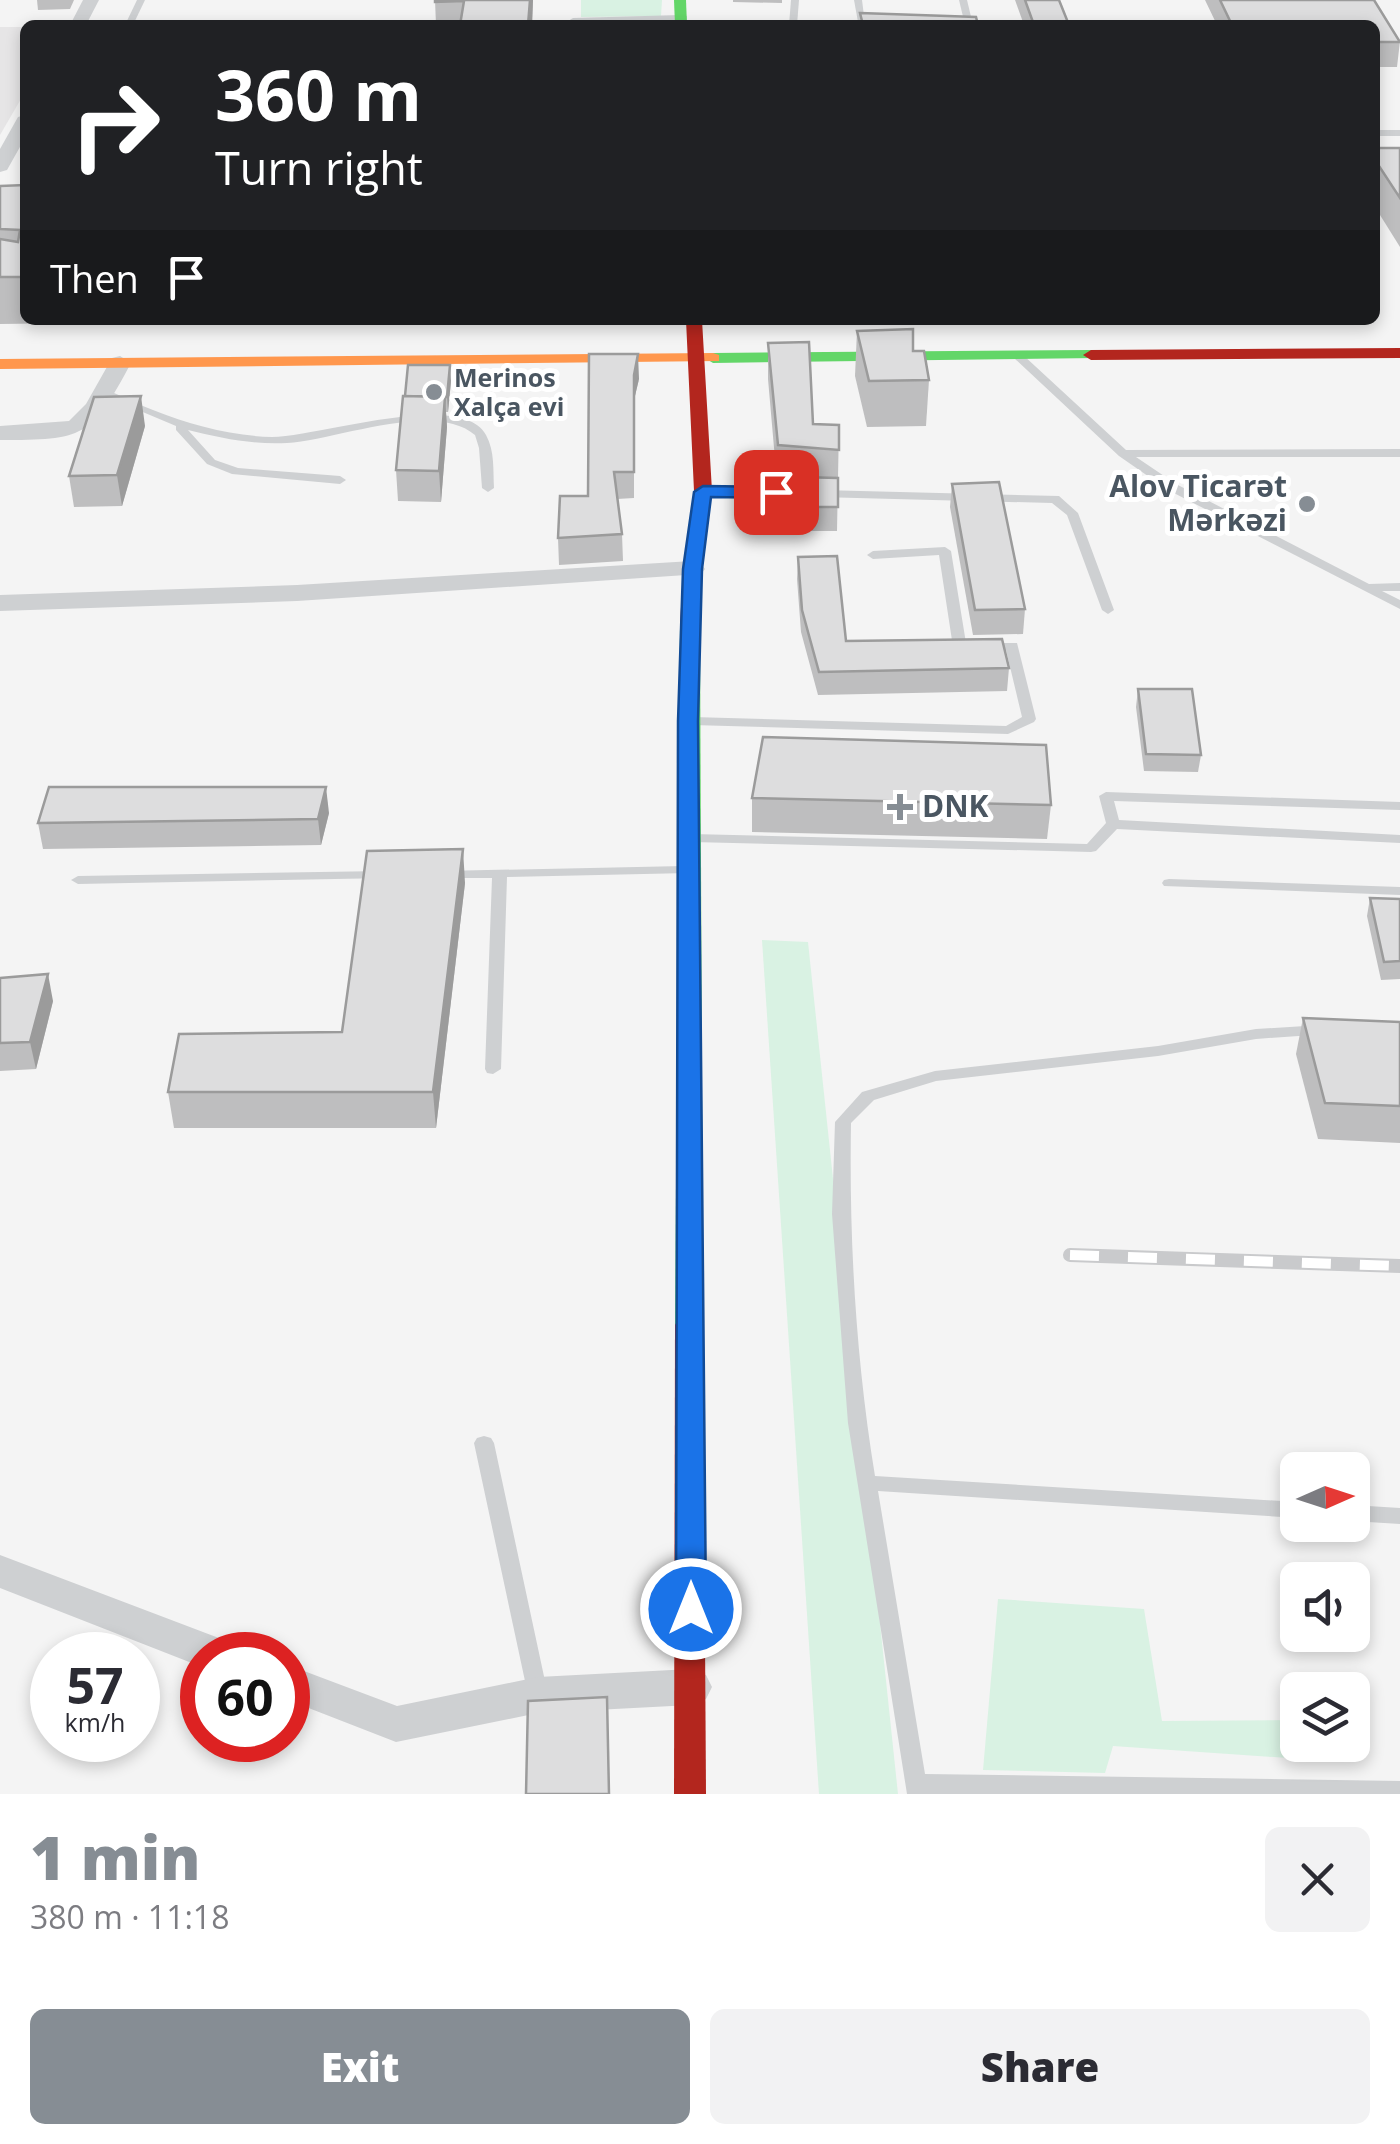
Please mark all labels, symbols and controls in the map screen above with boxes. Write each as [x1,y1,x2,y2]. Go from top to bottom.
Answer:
text: 360 m [215,46,422,142]
icon: right [50,60,180,190]
text: Turn right [215,137,423,198]
icon: arrive [159,250,214,305]
text: Then [50,252,139,304]
place label: Merinos Xalça evi [454,360,564,423]
marker: Merinos Xalça evi [423,381,445,403]
pin [734,450,819,535]
icon: arrive [749,465,804,520]
place label: Alov Ticarət Mərkəzi [1109,465,1287,540]
marker: Alov Ticarət Mərkəzi [1296,493,1318,515]
place label: DNK [922,785,989,826]
marker: DNK [887,794,913,820]
north arrow [1280,1452,1370,1542]
map controls [1280,1452,1370,1762]
position arrow [639,1557,743,1661]
button: sound [1280,1562,1370,1652]
speed limit sign: 60 [180,1632,310,1762]
text: 57 [66,1651,124,1719]
button: layers [1280,1672,1370,1762]
text: km/h [65,1705,125,1739]
text: 1 min [30,1816,200,1898]
button: close [1265,1827,1370,1932]
text: 380 m · 11:18 [30,1895,229,1938]
button: Exit [30,2009,690,2124]
button: Share [710,2009,1370,2124]

